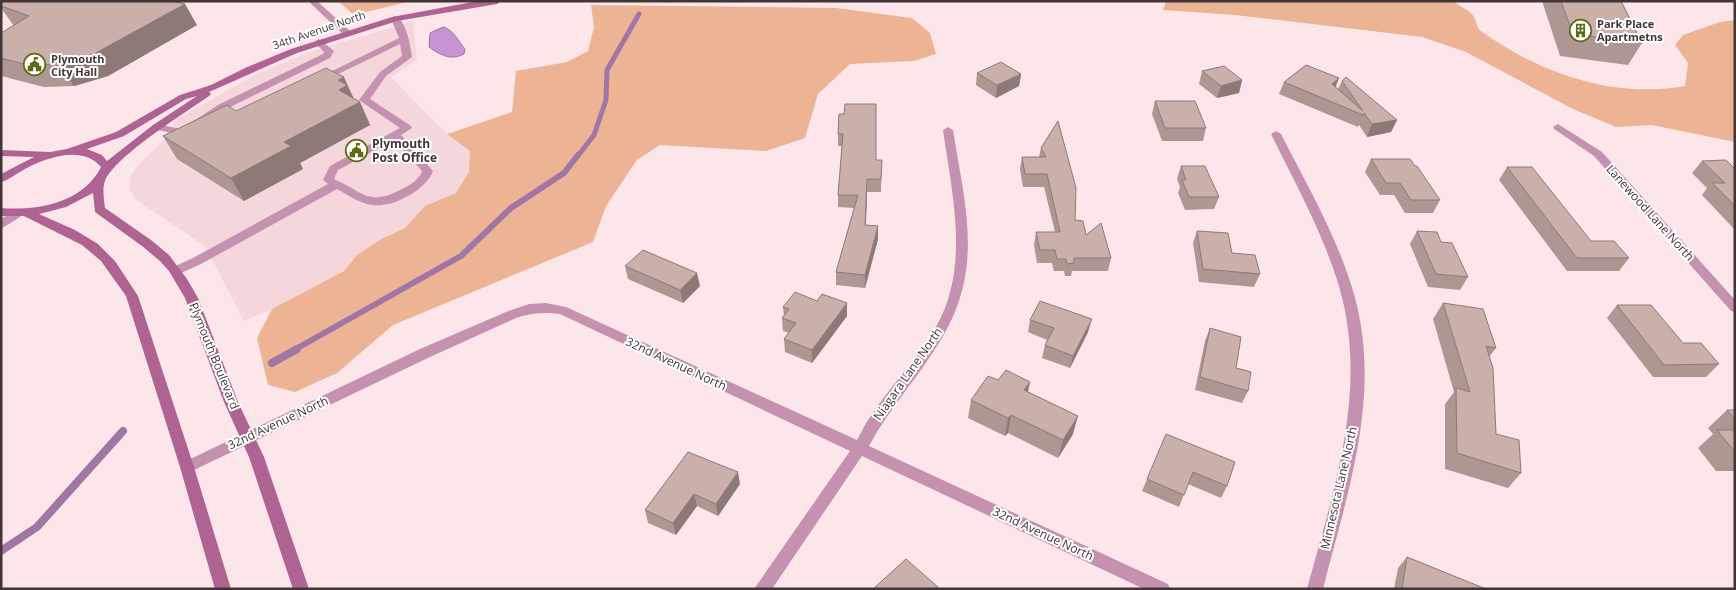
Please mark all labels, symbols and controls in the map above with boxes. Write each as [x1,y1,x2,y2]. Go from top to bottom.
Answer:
street label: 34th Avenue North [270,7,367,52]
place label: Park Place Apartmetns [1597,16,1663,44]
building icon: Park Place Apartmetns [1569,18,1593,42]
place label: Plymouth City Hall [51,51,104,79]
public building icon: Plymouth City Hall [23,53,47,77]
place label: Plymouth Post Office [372,135,437,166]
public building icon: Plymouth Post Office [344,139,368,163]
street label: Lanewood Lane North [1603,161,1698,264]
street label: Plymouth Boulevard [185,300,244,412]
street label: Niagara Lane North [869,324,946,423]
street label: 32nd Avenue North [623,333,729,394]
street label: 32nd Avenue North [225,392,331,453]
street label: Minnesota Lane North [1316,425,1361,551]
street label: 32nd Avenue North [990,503,1096,564]

